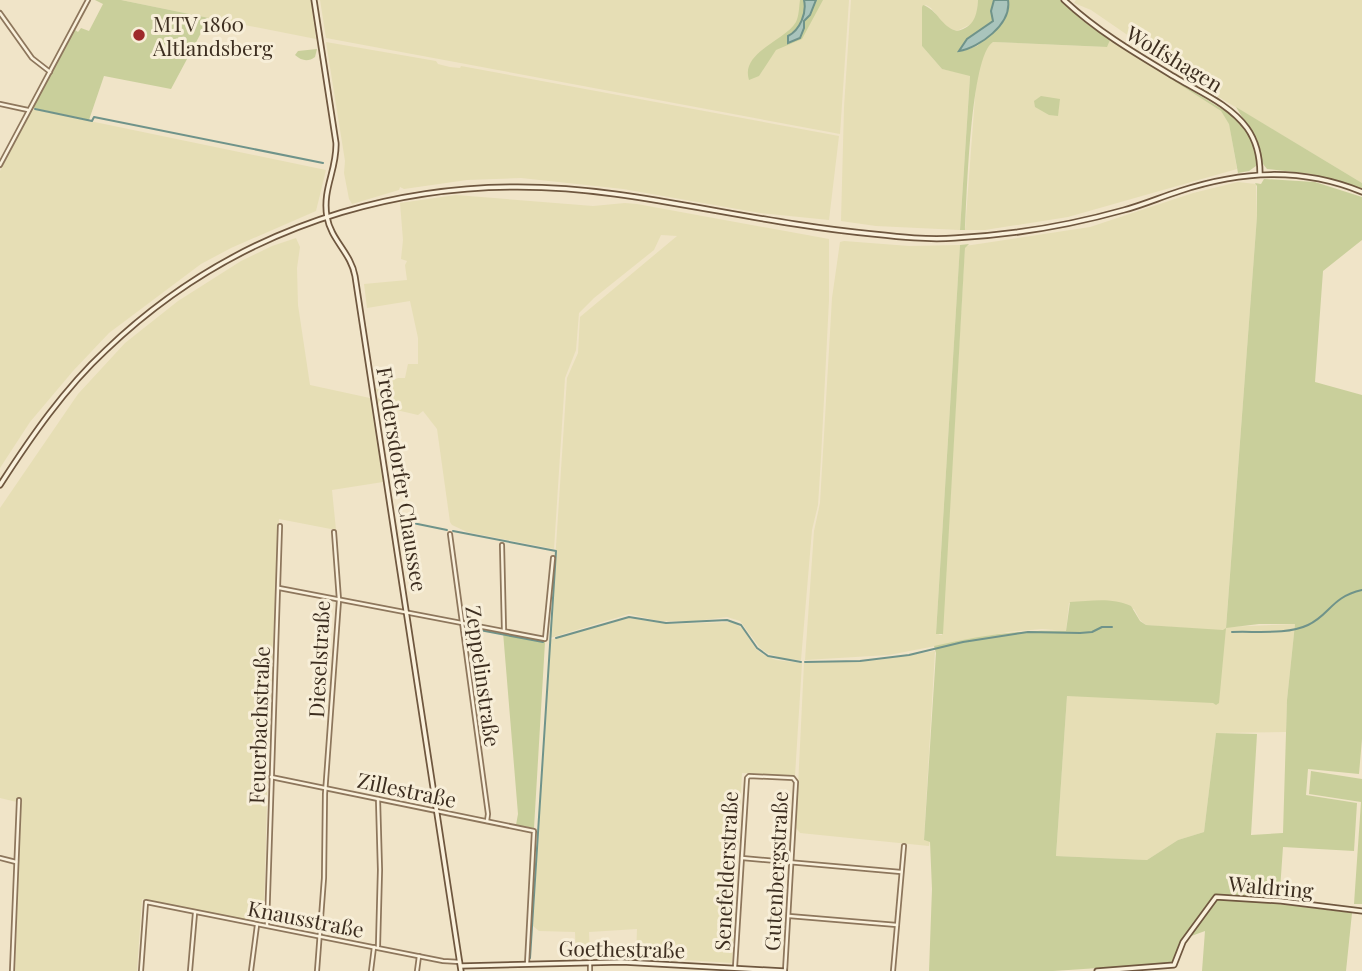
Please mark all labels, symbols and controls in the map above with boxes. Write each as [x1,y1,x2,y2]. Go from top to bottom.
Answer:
place label: MTV 1860 Altlandsberg [152,9,273,61]
street label: Wolfshagen [1121,18,1229,98]
marker: MTV 1860 Altlandsberg [131,27,147,43]
street label: Fredersdorfer Chaussee [371,365,435,593]
street label: Dieselstraße [301,600,335,718]
street label: Zeppelinstraße [460,604,508,748]
street label: Feuerbachstraße [241,645,275,805]
street label: Zillestraße [355,765,459,813]
street label: Senefelderstraße [707,790,743,952]
street label: Gutenbergstraße [757,790,793,952]
street label: Waldring [1226,868,1315,904]
street label: Knausstraße [245,893,367,943]
street label: Goethestraße [558,933,686,963]

